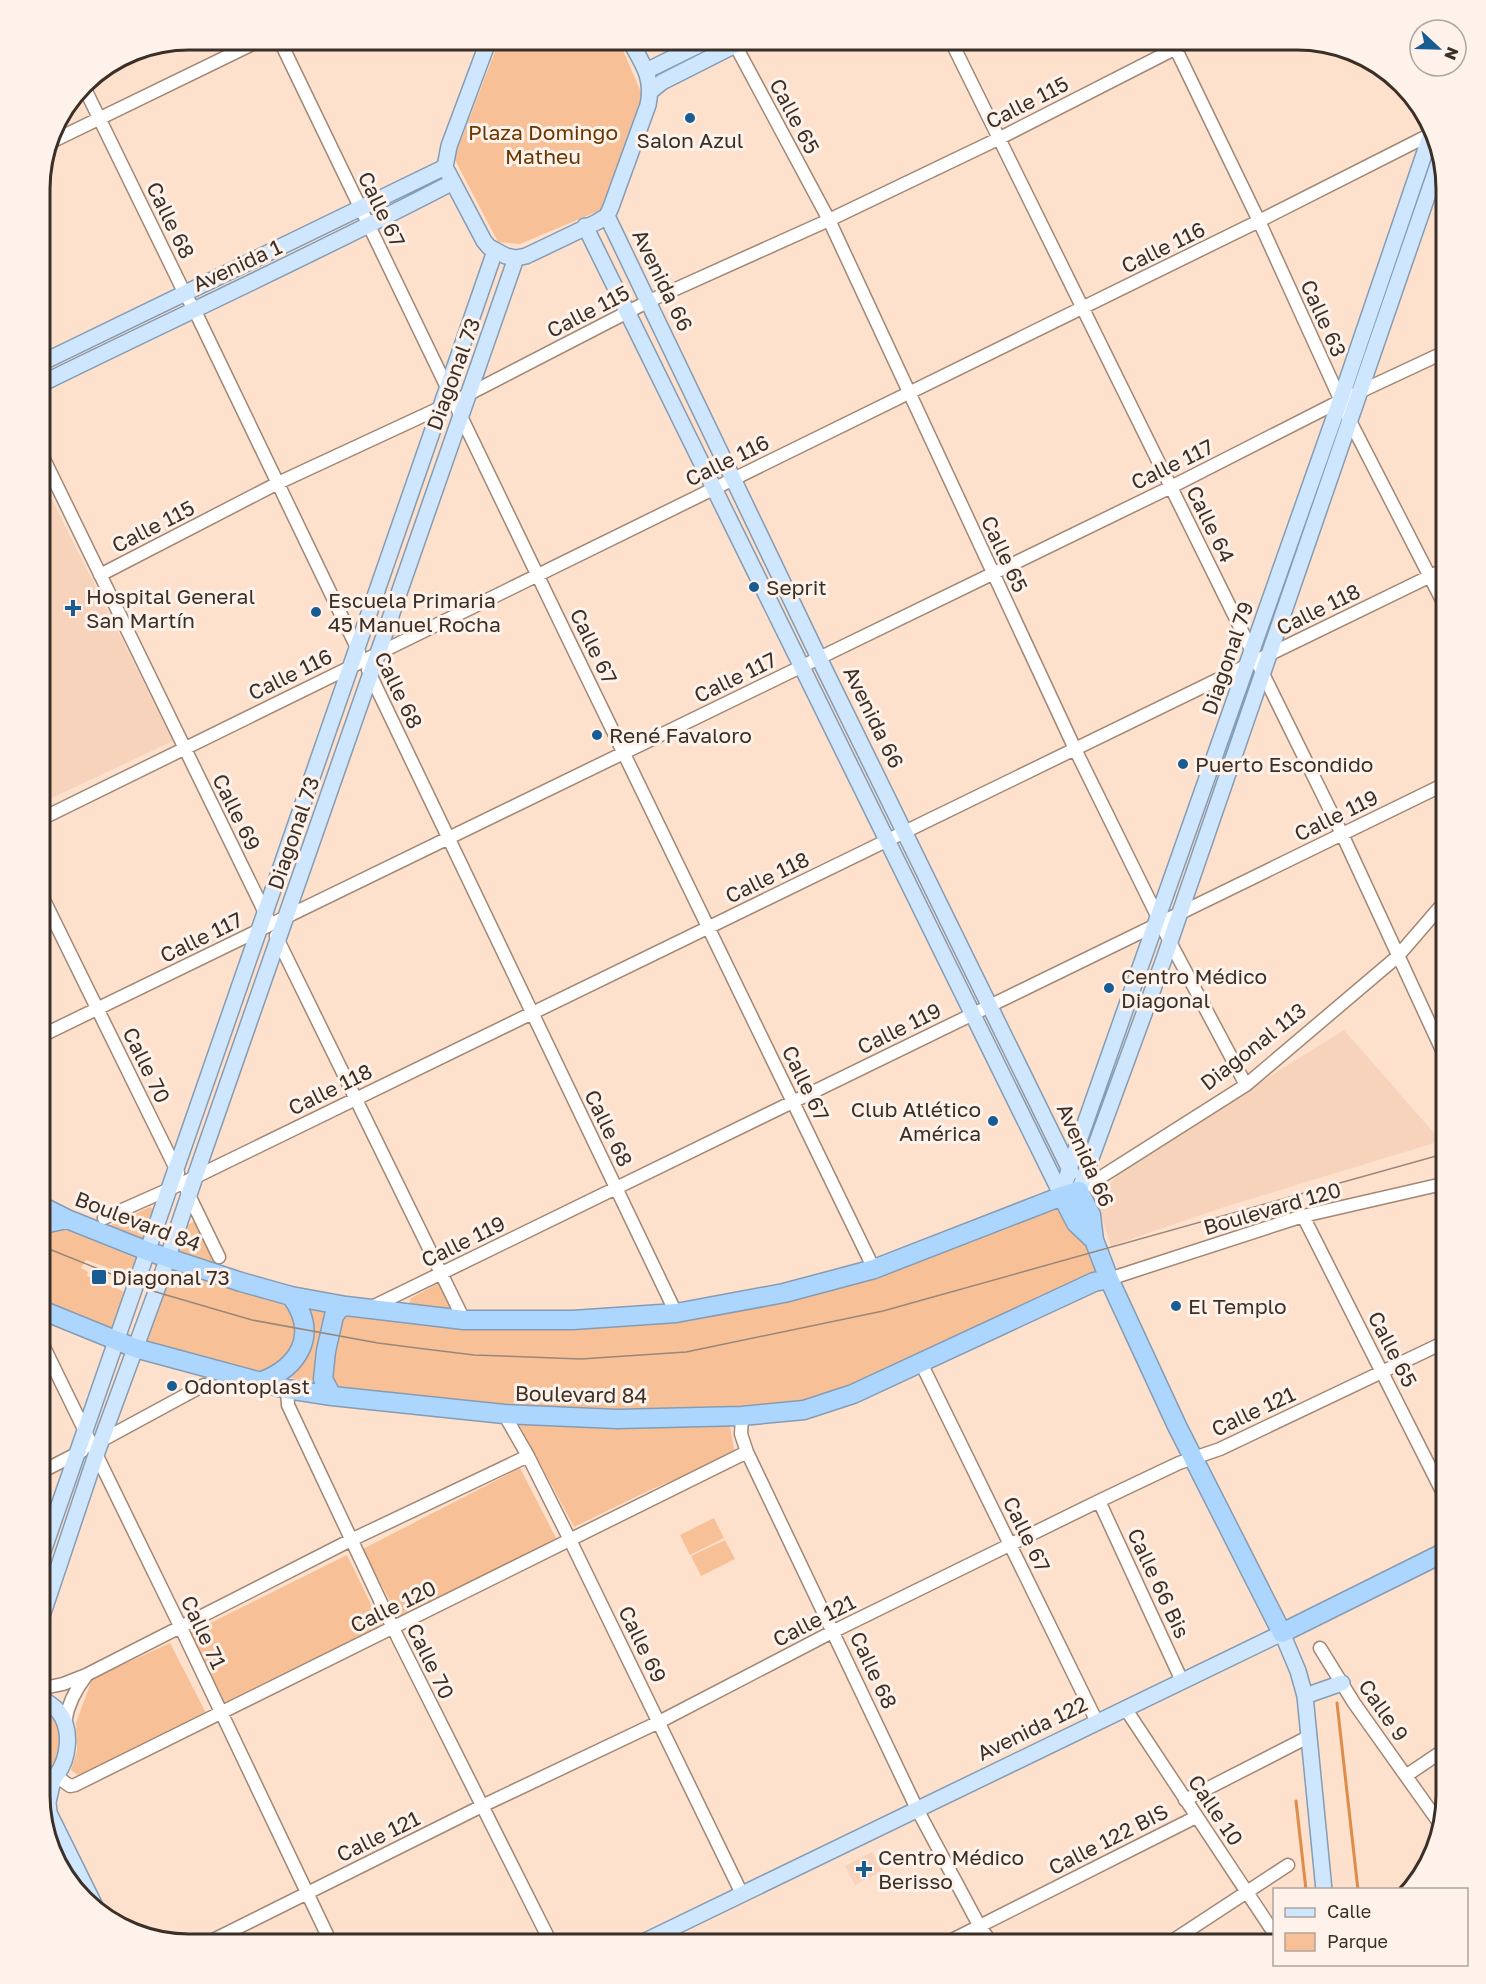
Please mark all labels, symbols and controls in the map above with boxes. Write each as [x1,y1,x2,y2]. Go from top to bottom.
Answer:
north arrow [1408,18,1468,78]
text: N [1440,44,1463,63]
street label: Calle 115 [981,70,1073,134]
street label: Calle 65 [764,74,826,158]
marker: Salon Azul [683,111,697,125]
park label: Plaza Domingo Matheu [468,119,618,169]
place label: Salon Azul [637,127,744,153]
street label: Calle 67 [353,167,411,251]
street label: Calle 68 [141,177,201,263]
street label: Calle 116 [1117,216,1209,278]
street label: Avenida 66 [627,225,699,335]
street label: Avenida 1 [188,233,286,297]
street label: Calle 63 [1295,275,1353,361]
street label: Calle 115 [542,279,634,343]
street label: Diagonal 73 [421,314,485,434]
street label: Calle 116 [681,429,773,491]
street label: Calle 117 [1127,433,1217,495]
street label: Calle 64 [1181,481,1241,567]
street label: Calle 115 [107,494,199,558]
street label: Calle 65 [976,511,1034,597]
place label: Seprit [766,574,827,600]
street label: Calle 118 [1272,578,1364,640]
marker: Seprit [747,580,761,594]
place label: Hospital General San Martín [86,583,255,633]
place label: Escuela Primaria 45 Manuel Rocha [328,587,501,637]
street label: Diagonal 79 [1195,598,1259,718]
marker: Hospital General San Martín [64,599,82,617]
street label: Calle 67 [565,604,623,688]
marker: Escuela Primaria 45 Manuel Rocha [309,605,323,619]
street label: Calle 116 [244,643,336,705]
street label: Calle 117 [690,646,780,708]
street label: Calle 68 [369,647,429,733]
street label: Avenida 66 [838,662,910,772]
place label: René Favaloro [609,722,752,748]
marker: René Favaloro [590,728,604,742]
place label: Puerto Escondido [1195,751,1373,777]
marker: Puerto Escondido [1176,757,1190,771]
street label: Calle 69 [207,769,267,855]
street label: Diagonal 73 [262,773,324,893]
street label: Calle 119 [1290,784,1382,846]
street label: Calle 118 [721,846,813,908]
street label: Calle 117 [156,906,246,968]
place label: Centro Médico Diagonal [1121,963,1267,1013]
marker: Centro Médico Diagonal [1102,981,1116,995]
street label: Calle 119 [853,997,945,1059]
street label: Diagonal 113 [1195,997,1311,1095]
street label: Calle 70 [118,1023,176,1107]
street label: Calle 67 [777,1041,835,1125]
street label: Calle 118 [284,1058,376,1120]
street label: Calle 68 [579,1085,639,1171]
place label: Club Atlético América [851,1096,981,1146]
street label: Avenida 66 [1052,1099,1120,1211]
marker: Club Atlético América [986,1114,1000,1128]
street label: Boulevard 120 [1200,1176,1344,1240]
street label: Boulevard 84 [72,1185,204,1257]
street label: Calle 119 [417,1210,509,1272]
place label: Diagonal 73 [112,1264,230,1290]
marker: Diagonal 73 [90,1268,108,1286]
place label: El Templo [1188,1293,1287,1319]
marker: El Templo [1169,1299,1183,1313]
street label: Calle 65 [1363,1307,1423,1391]
place label: Odontoplast [184,1373,310,1399]
marker: Odontoplast [165,1379,179,1393]
street label: Boulevard 84 [515,1380,647,1408]
street label: Calle 121 [1207,1380,1299,1442]
street label: Calle 67 [998,1492,1056,1576]
street label: Calle 66 Bis [1122,1524,1196,1642]
street label: Calle 120 [346,1574,440,1638]
street label: Calle 121 [768,1588,860,1652]
street label: Calle 71 [176,1591,232,1673]
street label: Calle 69 [613,1601,673,1687]
street label: Calle 70 [402,1619,460,1703]
street label: Calle 68 [845,1627,903,1713]
street label: Calle 9 [1353,1674,1415,1746]
street label: Avenida 122 [973,1690,1091,1766]
street label: Calle 10 [1183,1770,1249,1850]
street label: Calle 122 BIS [1044,1798,1172,1880]
street label: Calle 121 [332,1805,424,1867]
place label: Centro Médico Berisso [878,1844,1024,1894]
marker: Centro Médico Berisso [855,1860,873,1878]
legend [1273,1888,1468,1966]
text: Calle [1327,1900,1371,1922]
text: Parque [1327,1930,1388,1952]

